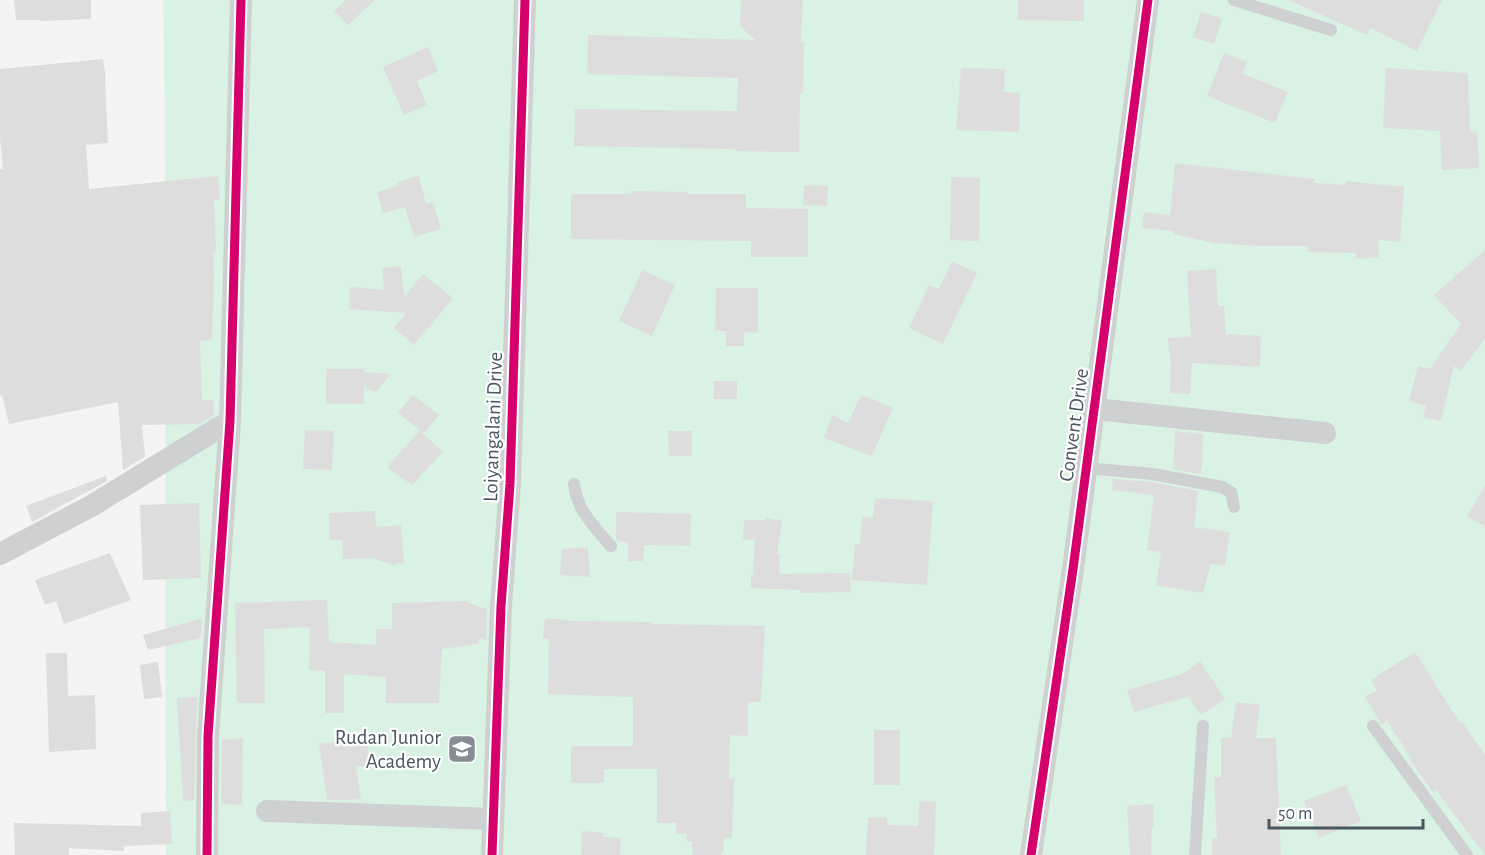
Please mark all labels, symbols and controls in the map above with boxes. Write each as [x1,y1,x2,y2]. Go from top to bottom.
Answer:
street label: Loiyangalani Drive [480,352,506,502]
street label: Convent Drive [1056,367,1092,483]
place label: Rudan Junior Academy [335,727,441,772]
school or university icon: Rudan Junior Academy [446,733,478,765]
scale bar [1269,792,1424,830]
text: 50 m [1278,805,1312,823]

